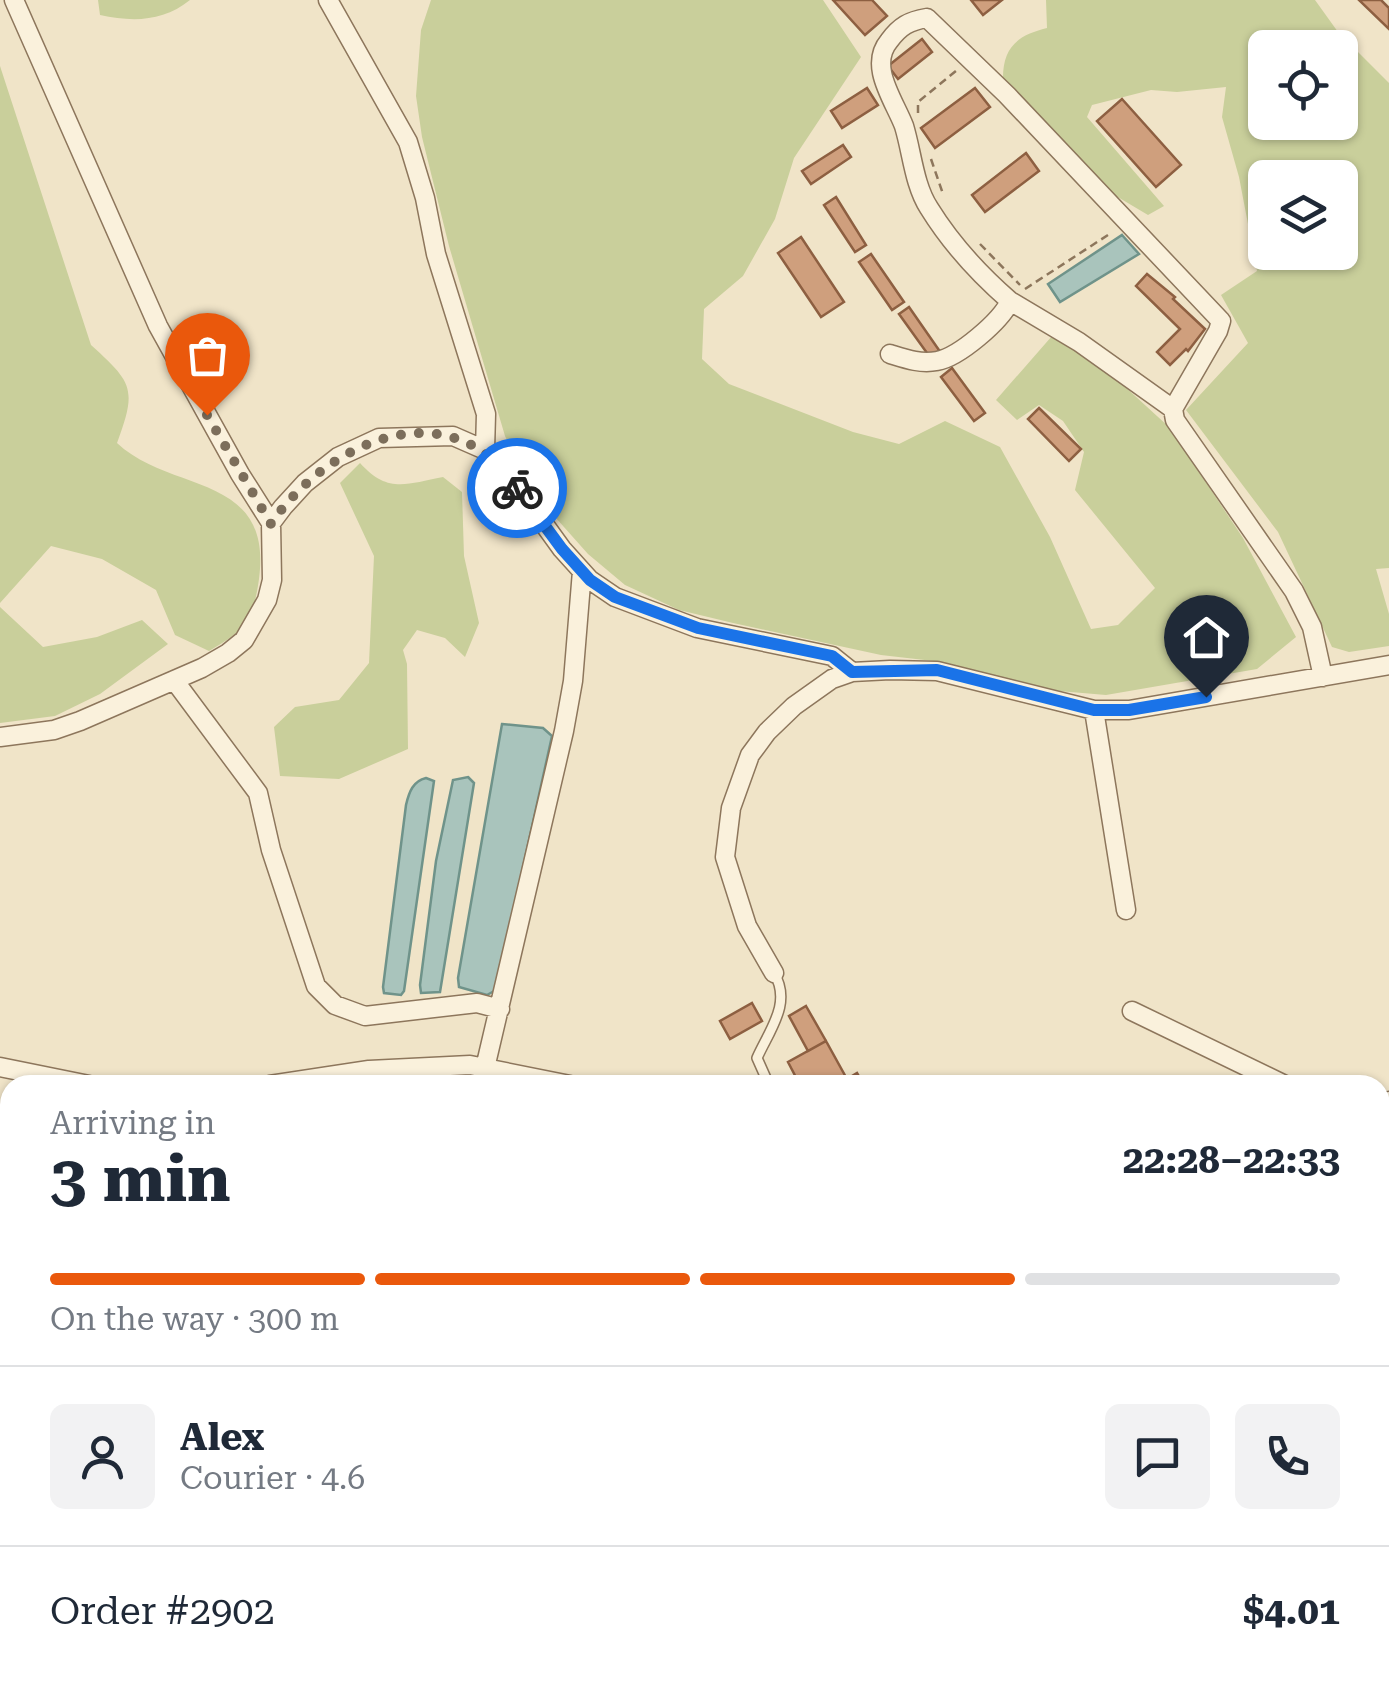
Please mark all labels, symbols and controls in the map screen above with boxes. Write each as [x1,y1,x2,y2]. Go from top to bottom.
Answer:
map controls [1248,30,1358,270]
button: locate [1248,30,1358,140]
button: layers [1248,160,1358,270]
pin [165,313,250,416]
icon: bag [180,328,235,383]
courier [467,438,567,538]
icon: bike [490,461,545,516]
pin [1164,595,1249,698]
icon: home [1179,610,1234,665]
text: Arriving in [50,1104,215,1142]
text: 22:28–22:33 [1123,1138,1340,1182]
text: 3 min [50,1141,231,1217]
text: On the way · 300 m [50,1300,339,1338]
button: person [50,1404,155,1509]
button: chat [1105,1404,1210,1509]
button: phone [1235,1404,1340,1509]
text: Alex [180,1415,264,1459]
text: Courier · 4.6 [180,1459,365,1497]
text: Order #2902 [50,1589,275,1633]
text: $4.01 [1243,1589,1340,1633]

